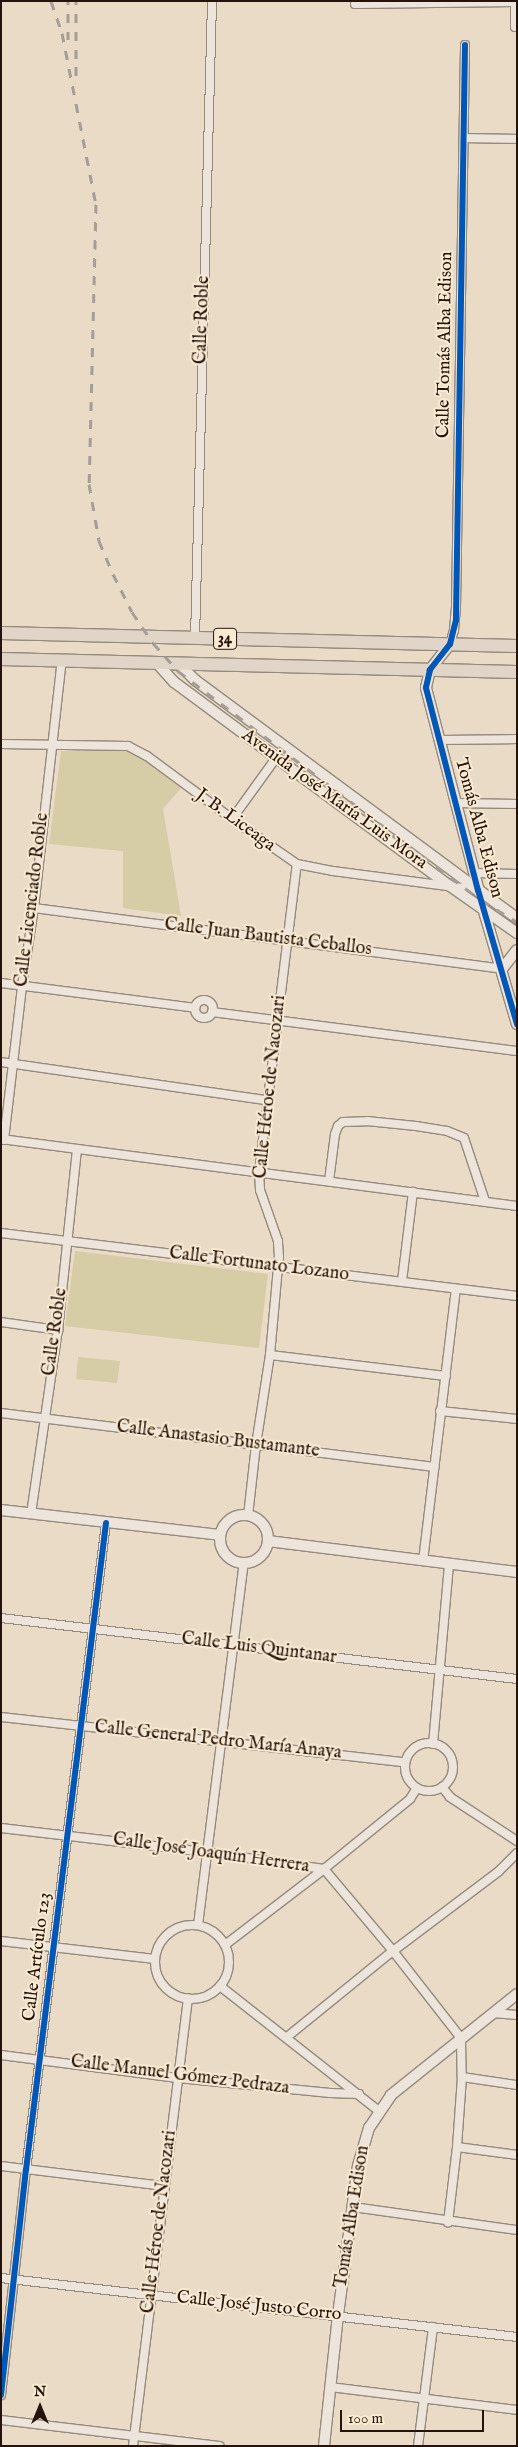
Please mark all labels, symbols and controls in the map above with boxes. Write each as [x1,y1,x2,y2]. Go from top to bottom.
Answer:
street label: Calle Tomás Alba Edison [434,252,458,438]
street label: Calle Roble [191,275,215,365]
road number: 34 [212,626,238,652]
street label: Avenida José María Luis Mora [237,725,431,875]
street label: Tomás Alba Edison [449,756,507,900]
street label: J. B. Liceaga [191,785,279,857]
street label: Calle Licenciado Roble [12,812,54,988]
street label: Calle Juan Bautista Ceballos [163,915,373,961]
street label: Calle Héroe de Nacozari [251,994,291,1180]
street label: Calle Fortunato Lozano [168,1243,350,1287]
street label: Calle Roble [39,1287,73,1377]
street label: Calle Anastasio Bustamante [115,1417,321,1463]
street label: Calle Luis Quintanar [180,1629,338,1669]
street label: Calle General Pedro María Anaya [93,1717,343,1765]
street label: Calle José Joaquín Herrera [111,1830,311,1878]
street label: Calle Artículo 123 [19,1891,57,2023]
street label: Calle Manuel Gómez Pedraza [69,2052,291,2100]
street label: Calle Héroe de Nacozari [138,2129,182,2315]
street label: Tomás Alba Edison [331,2144,375,2290]
street label: Calle José Justo Corro [176,2288,342,2326]
north arrow [15,2382,65,2432]
text: N [34,2383,46,2401]
scale bar [343,2400,487,2432]
text: 100 m [348,2409,383,2428]

